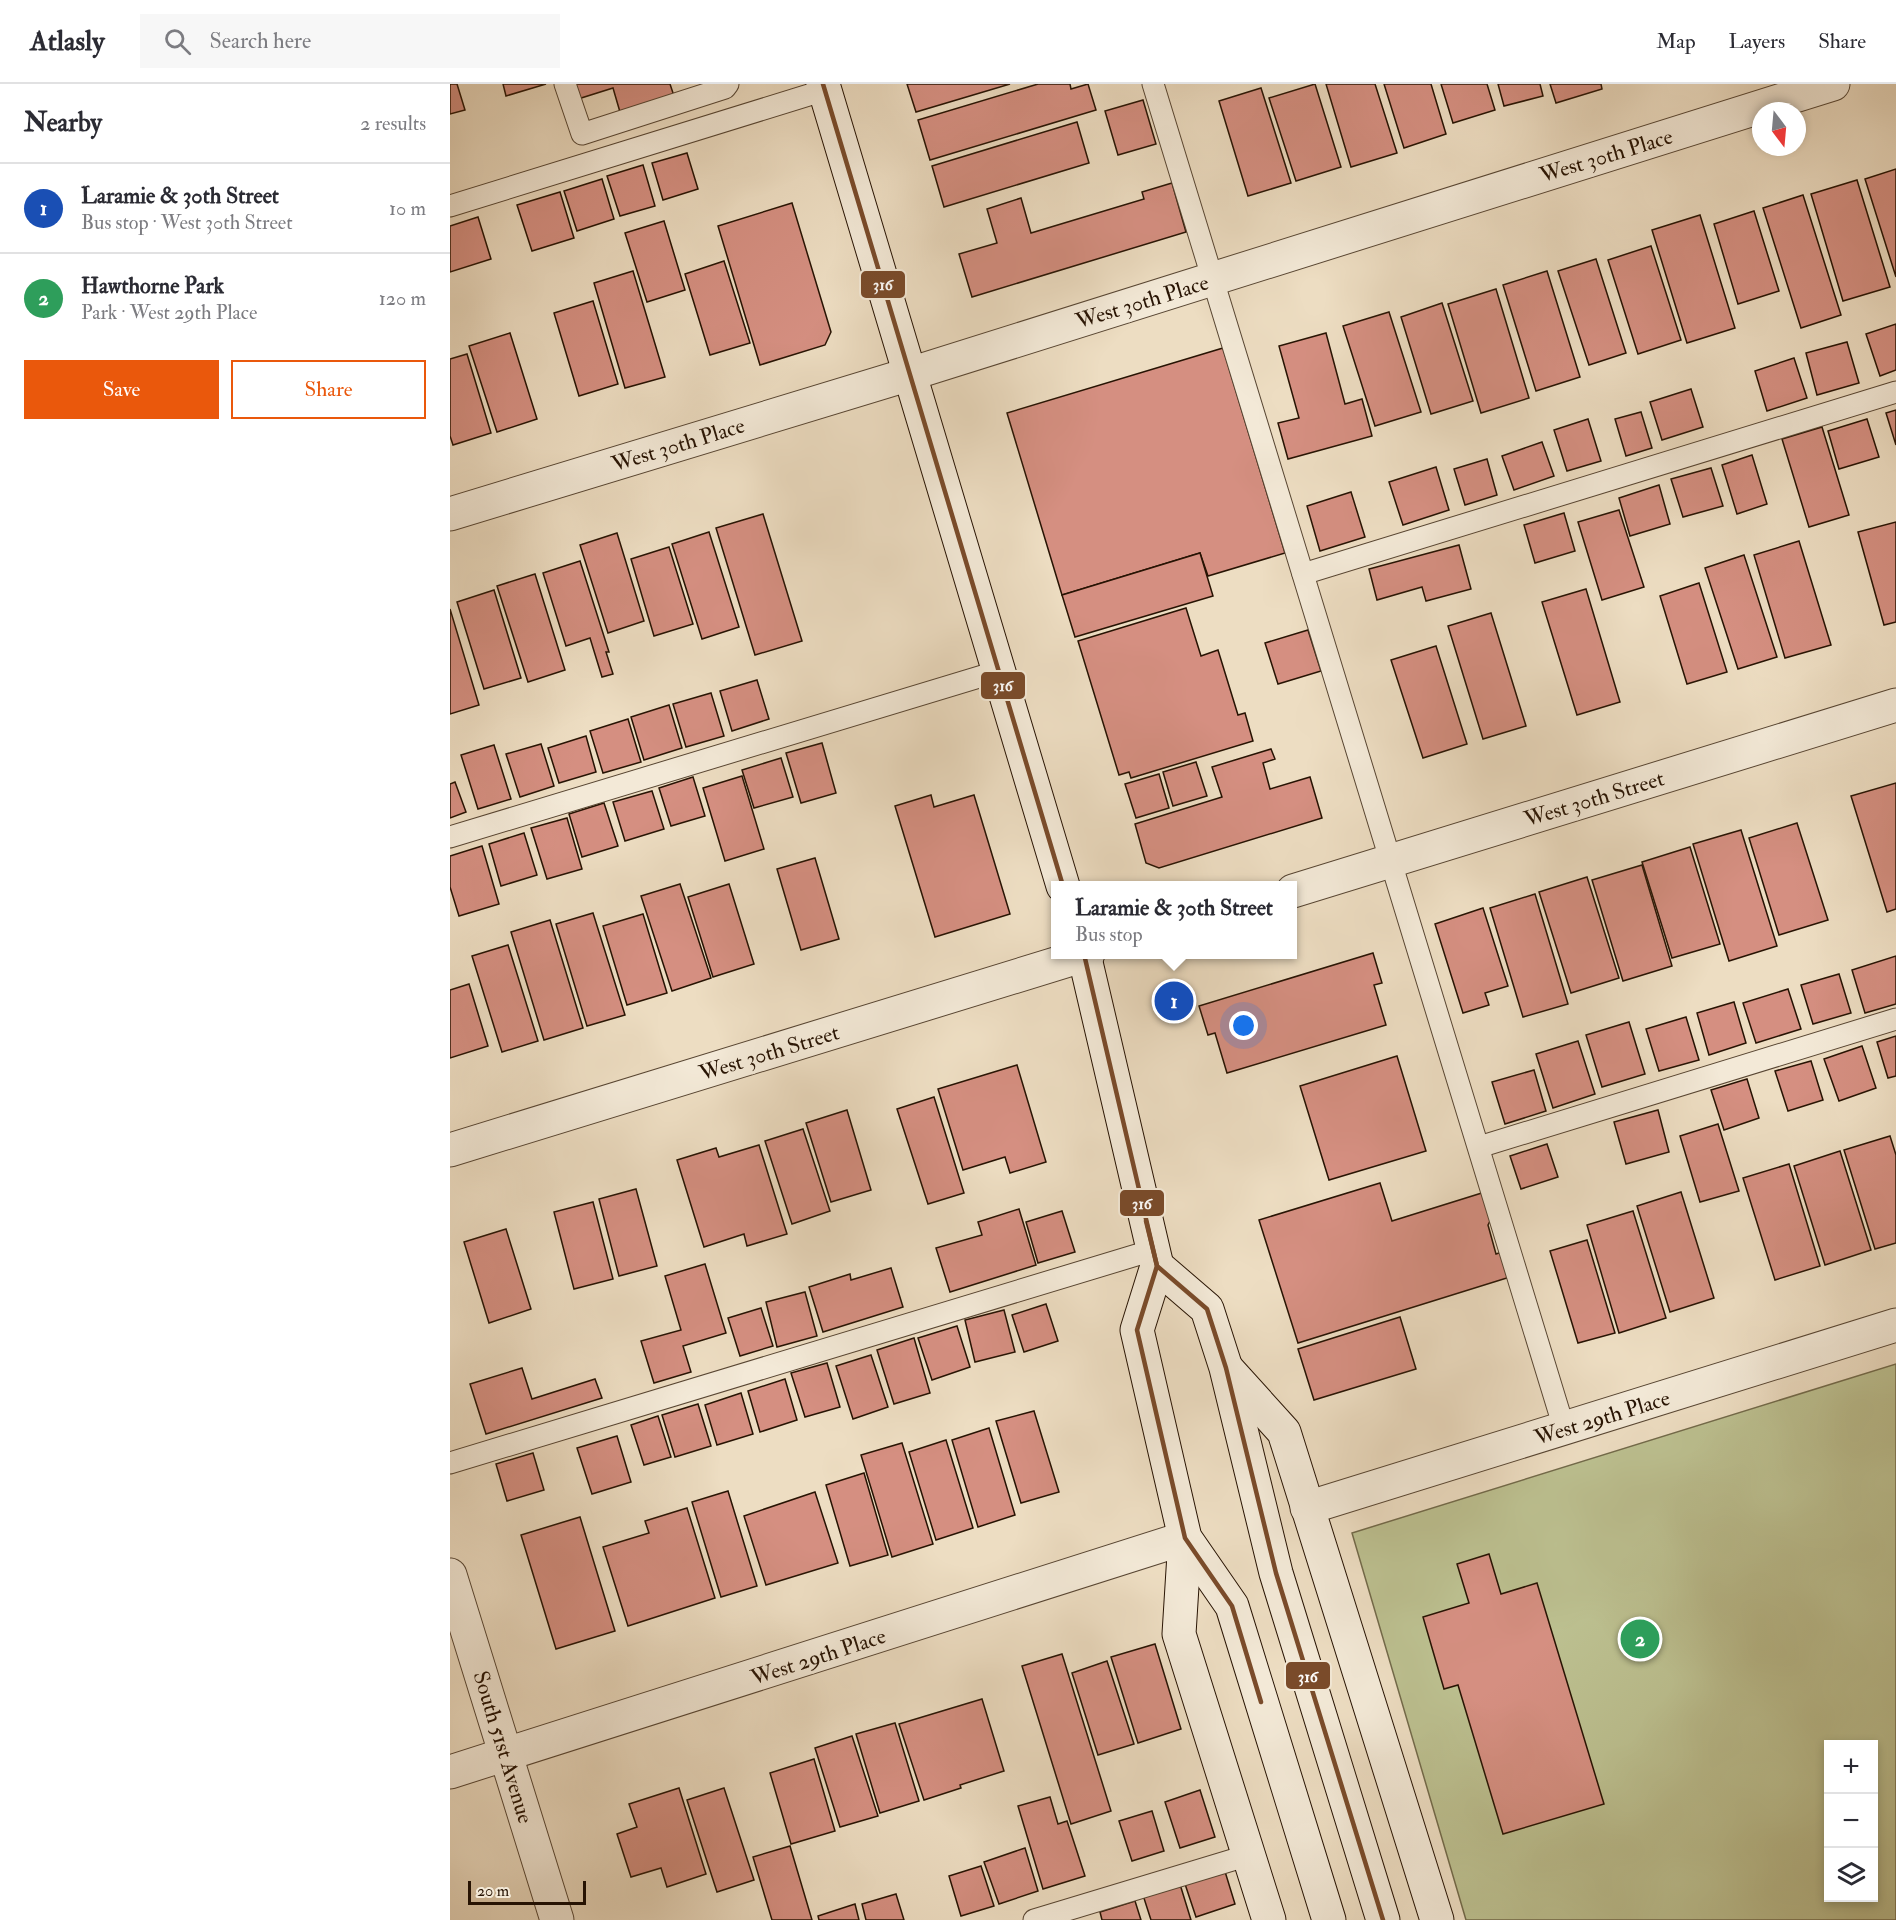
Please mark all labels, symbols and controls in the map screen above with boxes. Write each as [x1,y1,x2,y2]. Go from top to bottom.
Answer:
search box [140,14,560,68]
text: Atlasly [30,24,104,59]
icon: search [161,25,194,58]
text: Search here [209,27,311,55]
text: Map [1656,28,1696,55]
text: Layers [1729,28,1785,55]
text: Share [1818,28,1866,55]
north arrow [1752,102,1806,156]
text: Nearby [24,107,102,139]
text: 2 results [360,111,426,136]
street label: West 30th Place [1535,122,1676,190]
text: Laramie & 30th Street [81,182,279,210]
text: 1 [40,196,47,221]
text: 10 m [389,196,426,221]
text: Bus stop · West 30th Street [81,210,293,235]
street label: West 30th Place [1071,268,1212,336]
line badge: 316 [860,270,906,299]
text: Hawthorne Park [81,272,224,300]
text: 316 [873,275,895,295]
text: 2 [38,286,49,311]
text: 120 m [379,286,426,311]
text: Park · West 29th Place [81,300,257,325]
button: Save [24,360,219,419]
button: Share [231,360,426,419]
street label: West 30th Place [607,411,748,479]
line badge: 316 [980,671,1026,700]
text: 316 [993,676,1015,696]
street label: West 30th Street [1520,764,1668,834]
popup [1051,881,1297,959]
text: Laramie & 30th Street [1075,894,1273,922]
text: Bus stop [1075,922,1143,947]
pin: 1 [1154,978,1194,1024]
your location [1229,1011,1258,1040]
street label: West 30th Street [695,1018,843,1088]
line badge: 316 [1119,1189,1165,1217]
text: 316 [1132,1194,1154,1214]
street label: West 29th Place [1530,1384,1673,1452]
pin: 2 [1620,1616,1660,1662]
street label: West 29th Place [746,1622,889,1692]
line badge: 316 [1285,1661,1331,1690]
text: 316 [1298,1667,1320,1687]
street label: South 51st Avenue [467,1668,540,1827]
map controls [1824,1740,1878,1902]
button: + [1824,1740,1878,1794]
button: − [1824,1794,1878,1848]
button: layers [1824,1848,1878,1902]
scale bar [468,1878,586,1906]
text: 20 m [477,1881,509,1901]

